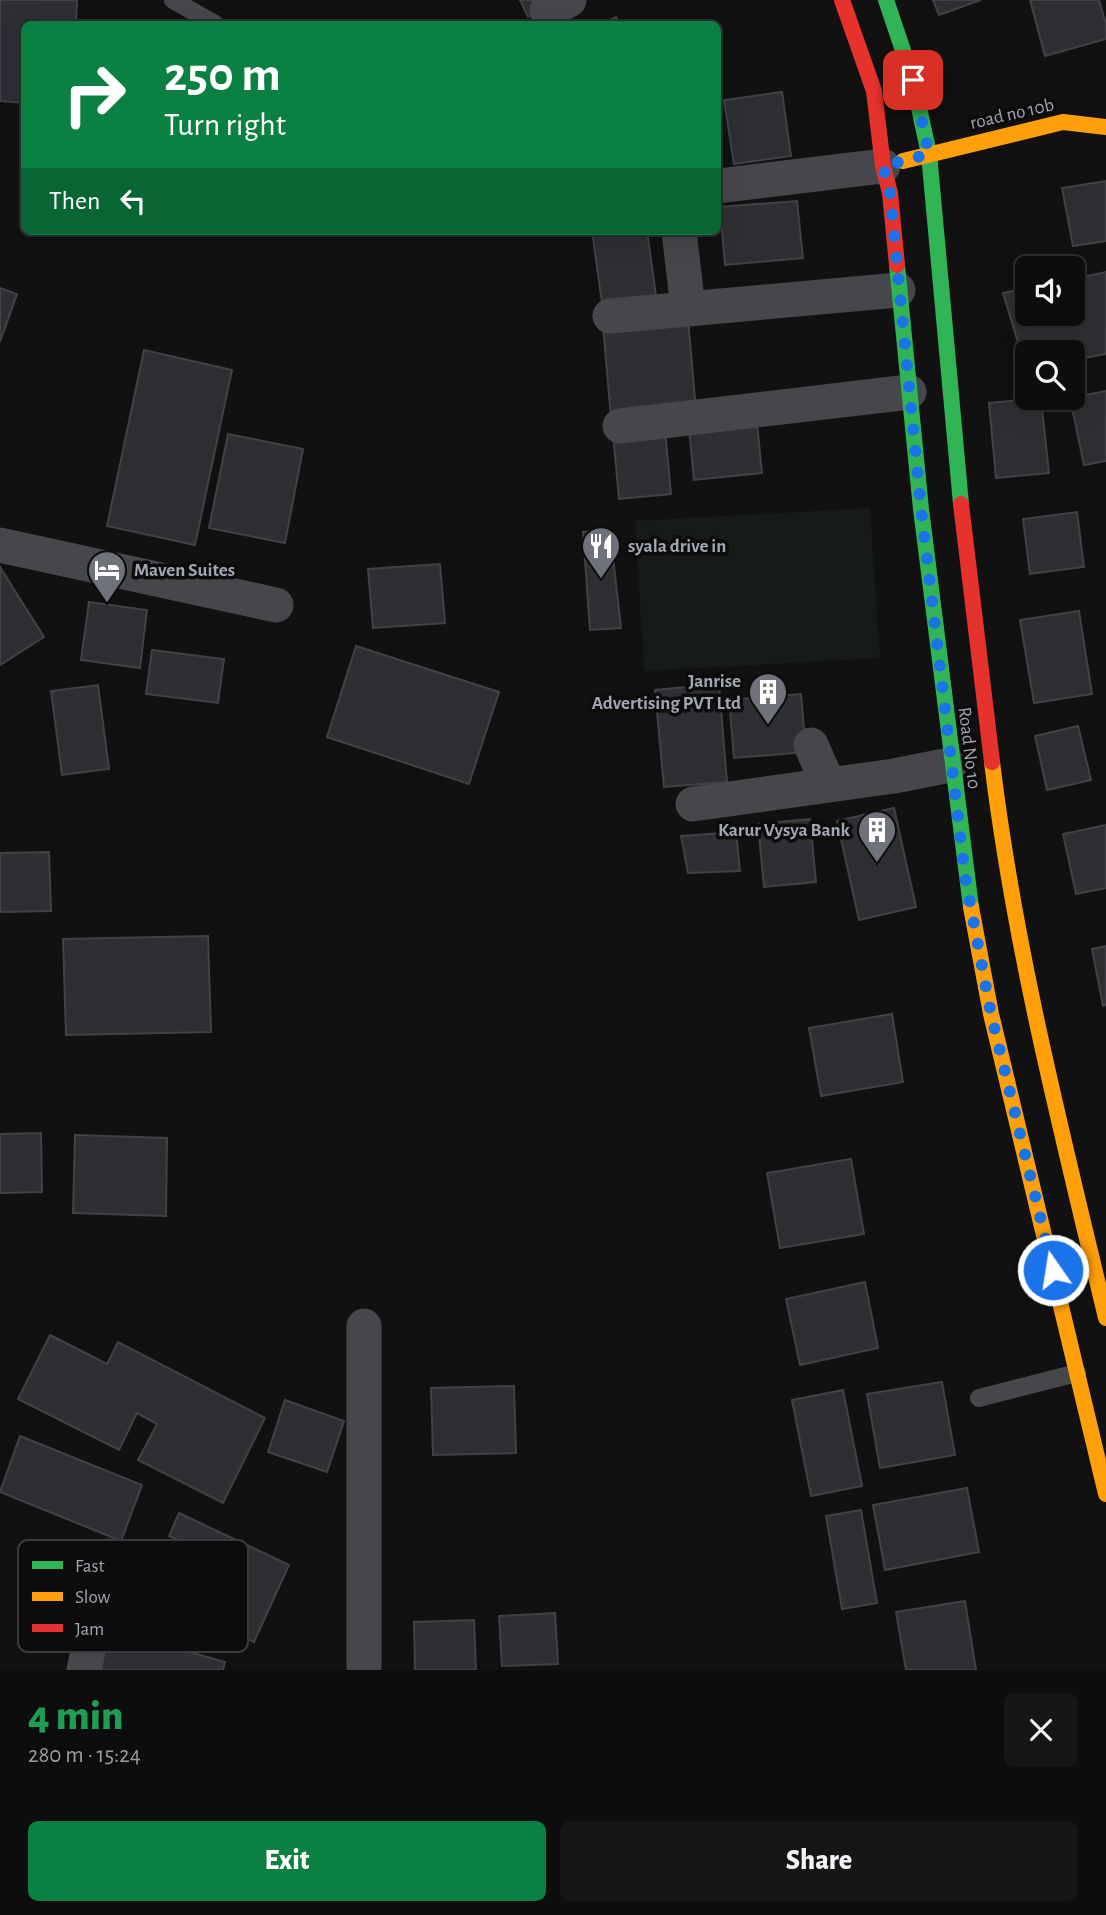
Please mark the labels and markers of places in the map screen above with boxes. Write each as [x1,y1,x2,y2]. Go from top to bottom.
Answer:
pin [883,50,943,110]
restaurant icon: syala drive in [580,525,622,580]
place label: syala drive in [628,537,726,556]
hotel icon: Maven Suites [86,549,128,604]
place label: Maven Suites [134,561,235,580]
building icon: Janrise Advertising PVT Ltd [747,671,789,726]
place label: Janrise Advertising PVT Ltd [592,672,741,713]
building icon: Karur Vysya Bank [856,809,898,864]
place label: Karur Vysya Bank [718,821,851,840]

